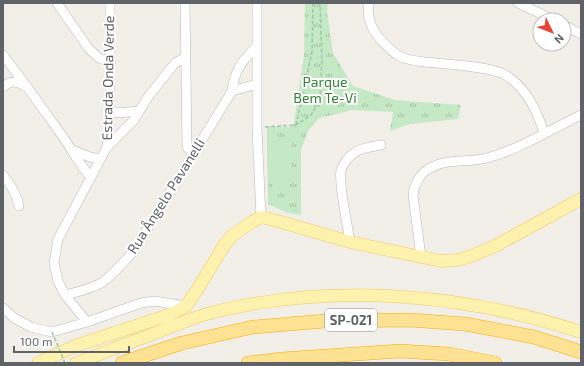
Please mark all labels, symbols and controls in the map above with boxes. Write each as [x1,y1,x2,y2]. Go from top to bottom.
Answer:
north arrow [532,12,572,52]
street label: Estrada Onda Verde [98,15,117,141]
text: N [552,32,567,47]
park label: Parque Bem Te-Vi [293,73,357,106]
street label: Rua Ângelo Pavanelli [123,135,208,257]
road number: SP-021 [325,309,377,331]
scale bar [14,328,129,354]
text: 100 m [20,334,52,348]

